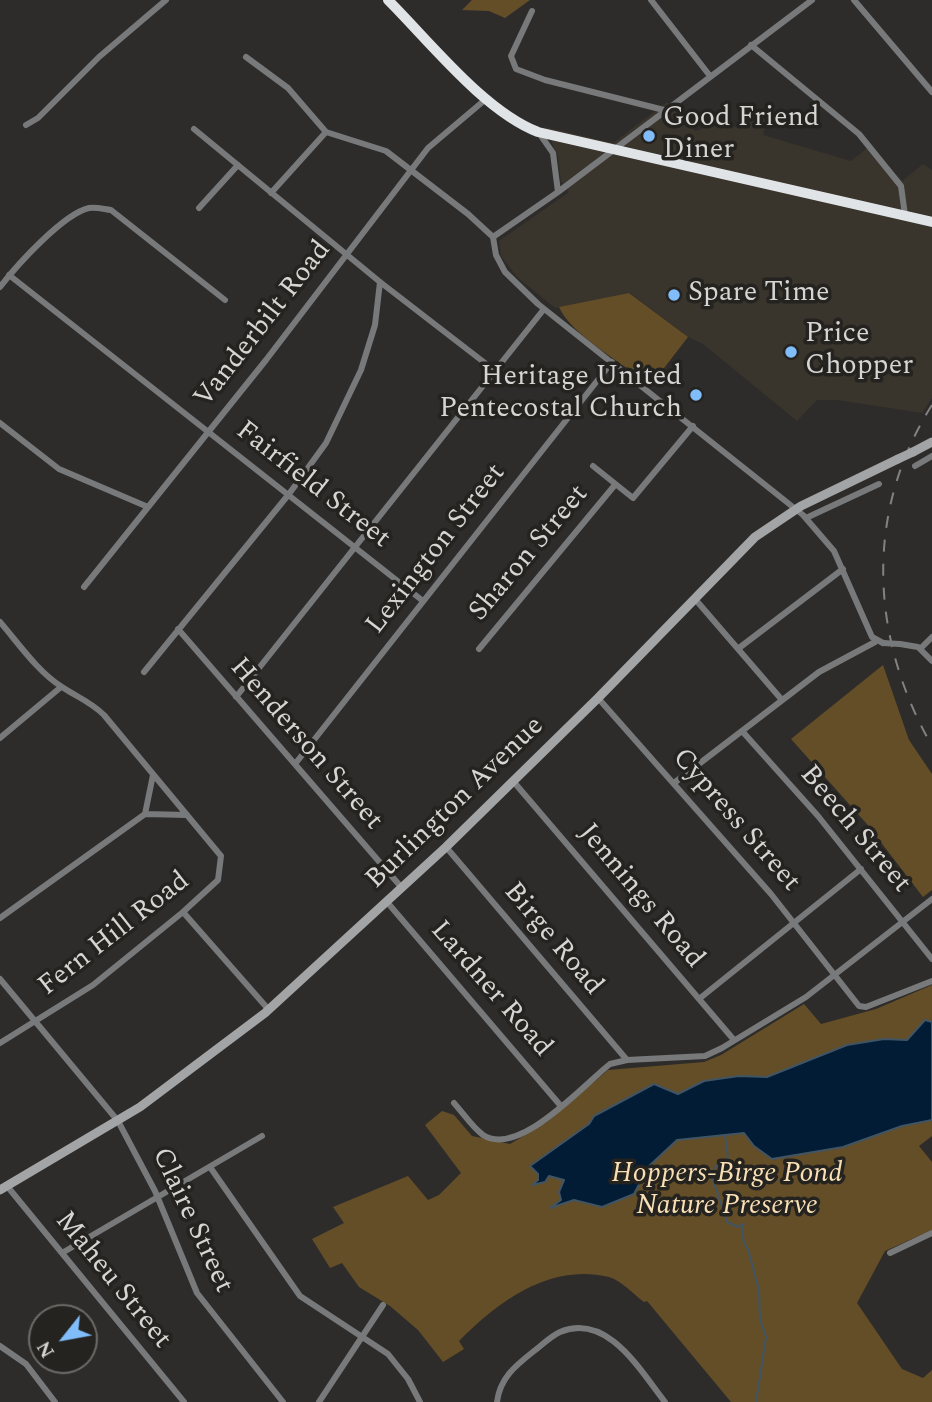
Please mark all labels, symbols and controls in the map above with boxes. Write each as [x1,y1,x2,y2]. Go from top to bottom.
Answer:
place label: Good Friend Diner [663,103,819,169]
marker: Good Friend Diner [641,128,657,144]
street label: Vanderbilt Road [188,235,340,415]
place label: Spare Time [688,278,830,312]
marker: Spare Time [666,287,682,303]
place label: Price Chopper [805,319,913,385]
marker: Price Chopper [783,344,799,360]
place label: Heritage United Pentecostal Church [439,362,682,428]
marker: Heritage United Pentecostal Church [688,387,704,403]
street label: Fairfield Street [228,415,396,557]
street label: Lexington Street [360,458,514,642]
street label: Sharon Street [463,479,597,629]
street label: Henderson Street [221,652,389,838]
street label: Burlington Avenue [360,710,552,898]
street label: Cypress Street [664,743,806,899]
street label: Beech Street [791,759,917,901]
street label: Jennings Road [570,818,710,976]
street label: Fern Hill Road [33,866,197,1004]
street label: Birge Road [495,877,609,1003]
street label: Lardner Road [422,915,558,1065]
street label: Claire Street [143,1143,239,1299]
park label: Hoppers-Birge Pond Nature Preserve [611,1159,843,1225]
street label: Maheu Street [47,1206,177,1356]
north arrow [28,1304,98,1374]
text: N [30,1335,63,1363]

